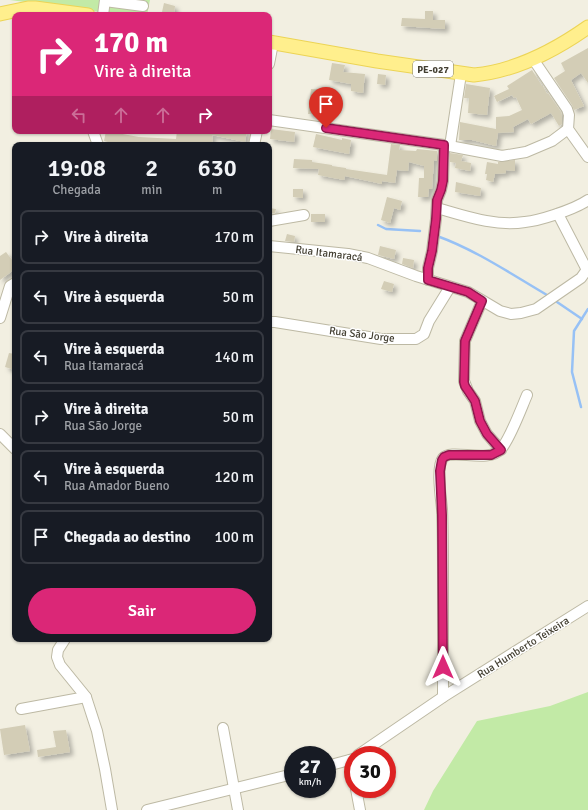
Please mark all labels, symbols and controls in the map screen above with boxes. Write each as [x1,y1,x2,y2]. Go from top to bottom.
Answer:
text: 170 m [94,26,168,60]
icon: right [28,28,80,80]
text: Vire à direita [94,60,191,82]
road number: PE-027 [413,61,453,77]
pin [309,87,343,128]
icon: arrive [315,93,337,115]
icon: left [68,104,90,126]
icon: ahead [110,104,132,126]
icon: ahead [152,104,174,126]
icon: right [194,104,216,126]
text: 19:08 [47,153,106,183]
text: 2 [145,153,158,183]
text: 630 [198,153,237,183]
text: Chegada [53,182,101,198]
text: min [141,182,162,198]
text: m [212,182,222,198]
icon: right [30,226,52,248]
text: Vire à direita [64,228,148,246]
text: 170 m [214,228,254,246]
street label: Rua Itamaracá [295,243,364,264]
icon: left [30,286,52,308]
text: Vire à esquerda [64,288,164,306]
text: 50 m [223,288,254,306]
street label: Rua São Jorge [328,324,396,345]
text: Vire à esquerda [64,340,164,358]
icon: left [30,346,52,368]
text: 140 m [214,348,254,366]
text: Rua Itamaracá [64,358,144,374]
text: Vire à direita [64,400,148,418]
icon: right [30,406,52,428]
text: 50 m [223,408,254,426]
text: Rua São Jorge [64,418,142,434]
text: Vire à esquerda [64,460,164,478]
icon: left [30,466,52,488]
text: 120 m [214,468,254,486]
text: Rua Amador Bueno [64,478,170,494]
icon: arrive [30,526,52,548]
text: Chegada ao destino [64,528,191,546]
text: 100 m [214,528,254,546]
button: Sair [28,588,256,634]
street label: Rua Humberto Teixeira [475,614,572,681]
position arrow [422,646,464,688]
speed limit sign: 30 [344,746,396,798]
text: 27 [299,754,321,779]
text: km/h [299,776,321,788]

